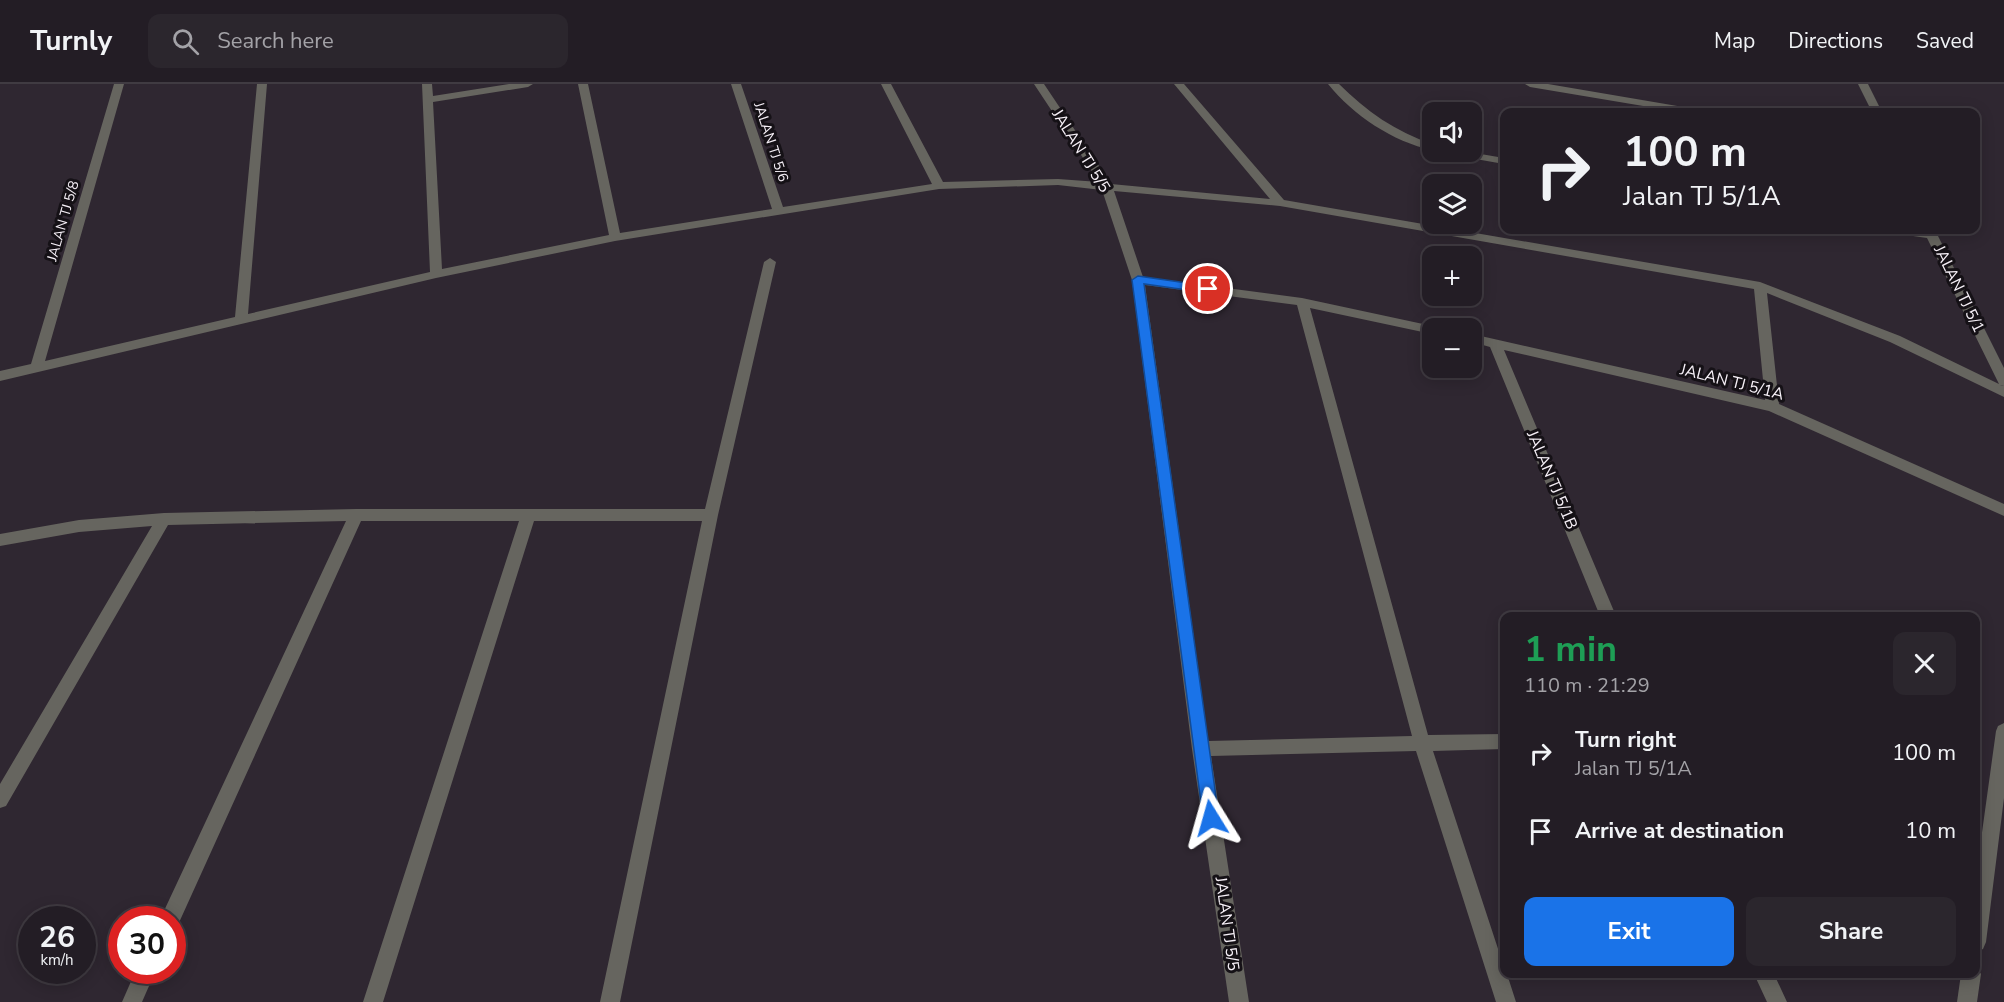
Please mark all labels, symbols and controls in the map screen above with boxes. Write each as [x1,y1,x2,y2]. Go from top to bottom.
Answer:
search box [148,14,568,68]
text: Turnly [30,22,112,60]
icon: search [169,25,202,58]
text: Search here [217,26,334,56]
text: Map [1714,27,1755,55]
text: Directions [1788,27,1883,55]
text: Saved [1916,27,1974,55]
street label: JALAN TJ 5/6 [749,99,793,184]
map controls [1422,102,1482,378]
button: sound [1422,102,1482,162]
street label: JALAN TJ 5/5 [1046,104,1115,197]
text: 100 m [1623,124,1747,181]
icon: right [1524,132,1602,210]
button: layers [1422,174,1482,234]
text: Jalan TJ 5/1A [1623,178,1781,215]
street label: JALAN TJ 5/8 [42,179,84,264]
street label: JALAN TJ 5/1 [1928,241,1990,336]
button: + [1422,246,1482,306]
pin [1182,263,1233,314]
icon: arrive [1191,272,1224,305]
button: − [1422,318,1482,378]
street label: JALAN TJ 5/1A [1677,358,1787,406]
street label: JALAN TJ 5/1B [1521,426,1583,533]
text: 1 min [1524,625,1617,674]
button: close [1893,632,1956,695]
text: 110 m · 21:29 [1524,672,1650,699]
text: Turn right [1575,725,1676,755]
icon: right [1524,737,1557,770]
text: 100 m [1892,738,1956,768]
text: Jalan TJ 5/1A [1575,755,1692,782]
position arrow [1179,786,1243,850]
icon: arrive [1524,815,1557,848]
text: Arrive at destination [1575,816,1784,846]
text: 10 m [1905,816,1956,846]
street label: JALAN TJ 5/5 [1209,875,1244,972]
button: Exit [1524,897,1734,966]
button: Share [1746,897,1956,966]
speed limit sign: 30 [108,906,186,984]
text: 26 [39,917,75,958]
text: km/h [40,950,74,970]

